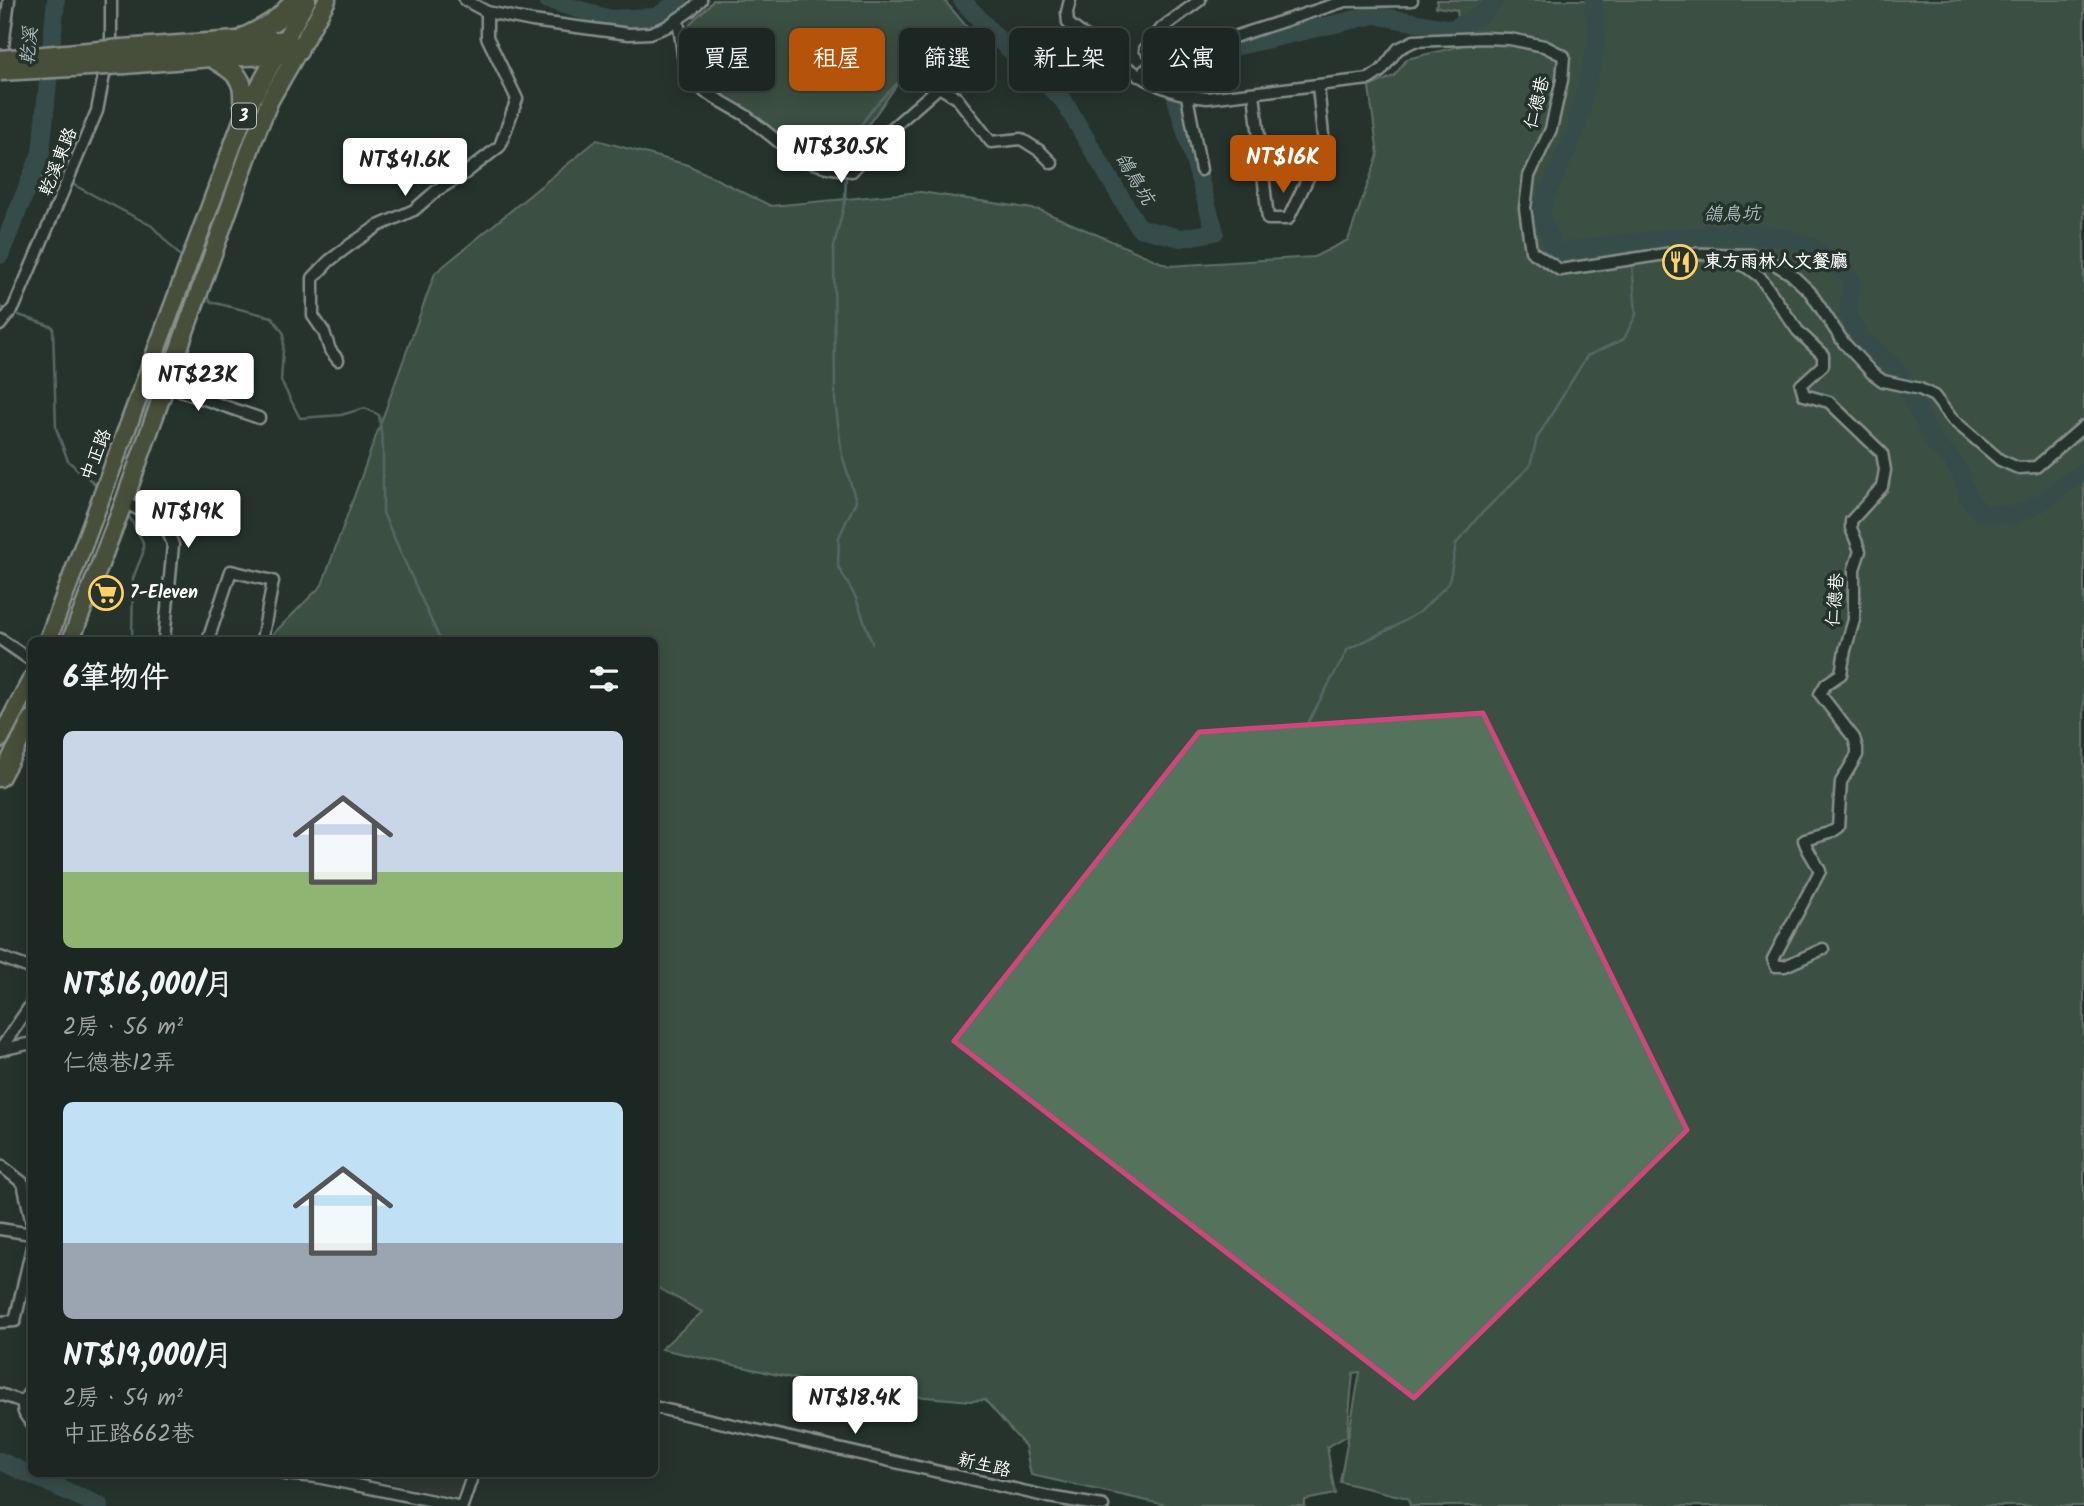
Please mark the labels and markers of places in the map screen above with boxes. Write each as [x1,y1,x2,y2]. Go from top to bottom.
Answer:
pin: NT$30.5K [769,125,913,185]
pin: NT$16K [1226,136,1340,195]
pin: NT$41.6K [333,138,477,198]
restaurant icon: 東方雨林人文餐廳 [1661,243,1699,281]
place label: 東方雨林人文餐廳 [1704,248,1848,277]
pin: NT$23K [141,354,255,413]
pin: NT$19K [131,490,245,550]
supermarket icon: 7-Eleven [87,574,125,612]
place label: 7-Eleven [130,579,198,608]
pin: NT$18.4K [783,1376,927,1436]

